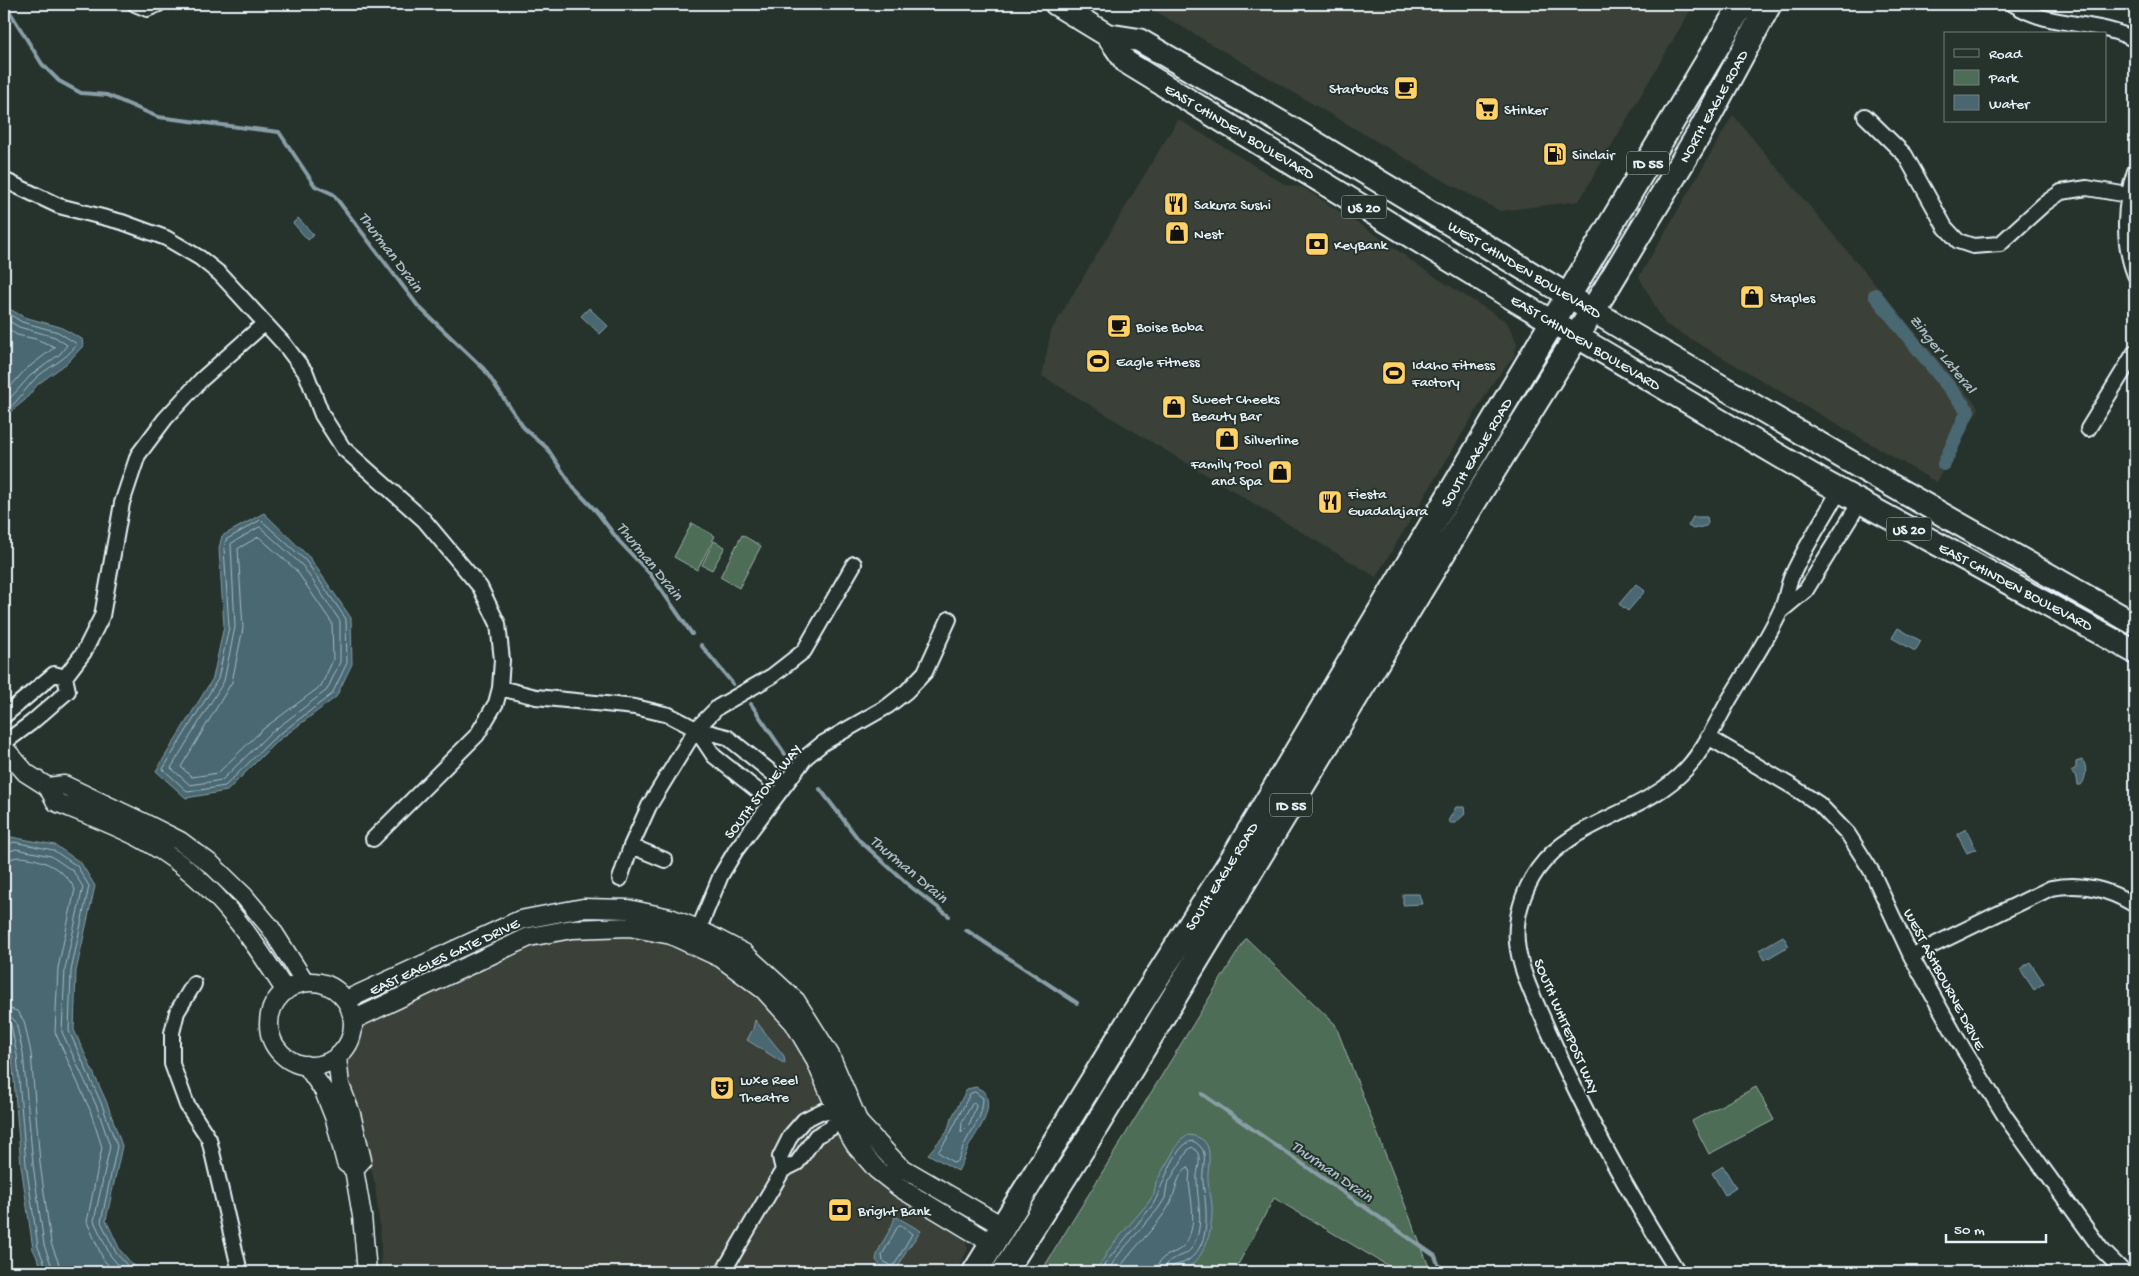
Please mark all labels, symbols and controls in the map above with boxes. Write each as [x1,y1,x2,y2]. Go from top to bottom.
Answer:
legend [1944,32,2106,122]
text: Road [1989,46,2023,64]
street label: NORTH EAGLE ROAD [1676,47,1753,166]
text: Park [1988,70,2019,88]
cafe icon: Starbucks [1393,75,1419,101]
street label: EAST CHINDEN BOULEVARD [1161,81,1318,185]
place label: Starbucks [1329,81,1388,99]
supermarket icon: Stinker [1474,96,1500,122]
text: Water [1989,96,2031,114]
place label: Stinker [1504,102,1549,120]
fuel station icon: Sinclair [1542,141,1568,167]
place label: Sinclair [1572,147,1616,165]
road number: ID 55 [1627,152,1669,174]
restaurant icon: Sakura Sushi [1163,191,1189,217]
road number: US 20 [1342,196,1386,218]
place label: Sakura Sushi [1194,197,1271,215]
water label: Thurman Drain [353,209,426,297]
street label: WEST CHINDEN BOULEVARD [1444,218,1604,324]
shop icon: Nest [1164,220,1190,246]
place label: Nest [1194,226,1225,244]
bank icon: KeyBank [1304,231,1330,257]
place label: KeyBank [1334,237,1389,255]
shop icon: Staples [1739,284,1765,310]
place label: Staples [1770,290,1816,308]
street label: EAST CHINDEN BOULEVARD [1507,292,1664,396]
water label: Zinger Lateral [1904,312,1980,400]
cafe icon: Boise Boba [1106,313,1132,339]
place label: Boise Boba [1135,319,1204,337]
sports icon: Eagle Fitness [1085,348,1111,374]
place label: Eagle Fitness [1116,354,1200,372]
place label: Idaho Fitness Factory [1411,357,1496,392]
sports icon: Idaho Fitness Factory [1381,360,1407,386]
place label: Sweet Cheeks Beauty Bar [1191,391,1280,426]
shop icon: Sweet Cheeks Beauty Bar [1161,394,1187,420]
street label: SOUTH EAGLE ROAD [1438,395,1517,511]
shop icon: Silverline [1214,426,1240,452]
place label: Silverline [1244,432,1299,450]
place label: Family Pool and Spa [1190,456,1263,491]
shop icon: Family Pool and Spa [1267,459,1293,485]
place label: Fiesta Guadalajara [1347,486,1429,521]
restaurant icon: Fiesta Guadalajara [1317,489,1343,515]
road number: US 20 [1886,518,1932,540]
water label: Thurman Drain [611,519,686,606]
street label: EAST CHINDEN BOULEVARD [1935,539,2095,636]
street label: SOUTH STONE WAY [721,741,806,843]
road number: ID 55 [1270,794,1312,816]
street label: SOUTH EAGLE ROAD [1182,819,1263,934]
water label: Thurman Drain [865,833,951,909]
street label: WEST ASHBOURNE DRIVE [1898,906,1988,1054]
street label: EAST EAGLES GATE DRIVE [367,915,523,1000]
street label: SOUTH WHITEPOST WAY [1529,957,1602,1097]
place label: Luxe Reel Theatre [739,1072,798,1107]
theatre icon: Luxe Reel Theatre [709,1075,735,1101]
water label: Thurman Drain [1286,1138,1376,1208]
bank icon: Bright Bank [827,1197,853,1223]
place label: Bright Bank [857,1203,932,1221]
scale bar [1946,1211,2046,1243]
text: 50 m [1954,1222,1985,1240]

